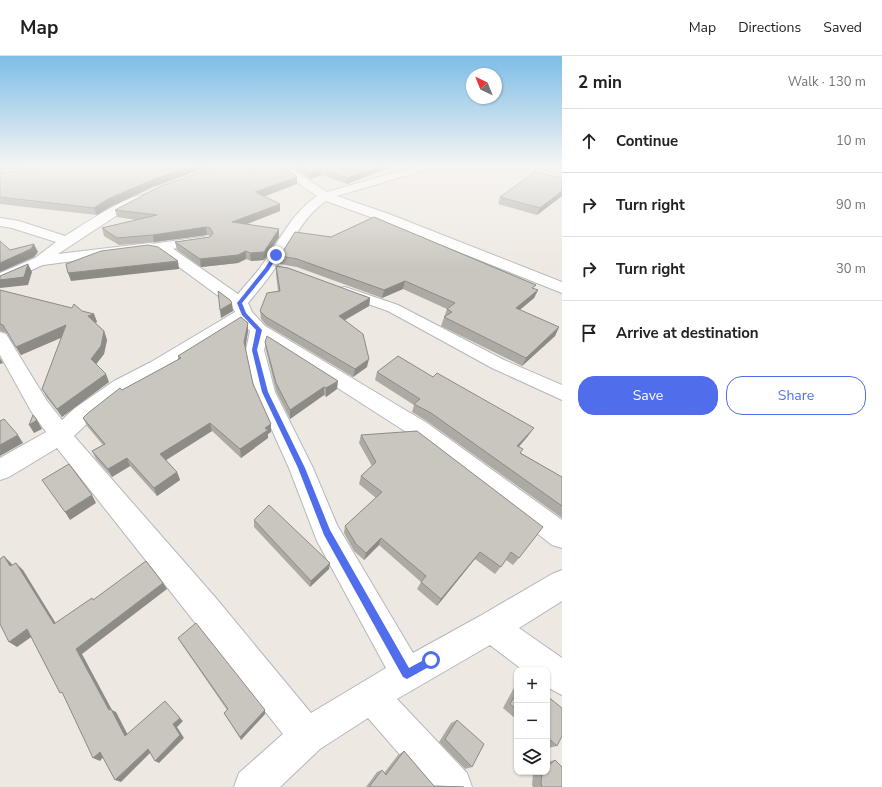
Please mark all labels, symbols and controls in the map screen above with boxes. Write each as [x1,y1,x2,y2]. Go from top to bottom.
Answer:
text: Map [20,15,58,41]
text: Map [689,18,716,37]
text: Directions [738,18,801,37]
text: Saved [823,18,862,37]
north arrow [466,68,502,104]
text: 2 min [578,71,622,94]
text: Walk · 130 m [788,73,866,91]
icon: ahead [578,130,600,152]
text: Continue [616,131,678,151]
text: 10 m [836,132,866,150]
icon: right [578,194,600,216]
text: Turn right [616,195,685,215]
text: 90 m [836,196,866,214]
route end [267,246,285,264]
icon: right [578,258,600,280]
text: Turn right [616,259,685,279]
text: 30 m [836,260,866,278]
icon: arrive [578,322,600,344]
text: Arrive at destination [616,323,759,343]
button: Save [578,376,718,415]
button: Share [726,376,866,415]
route start [422,651,440,669]
map controls [514,667,550,775]
button: + [514,667,550,703]
button: − [514,703,550,739]
button: layers [514,739,550,775]

